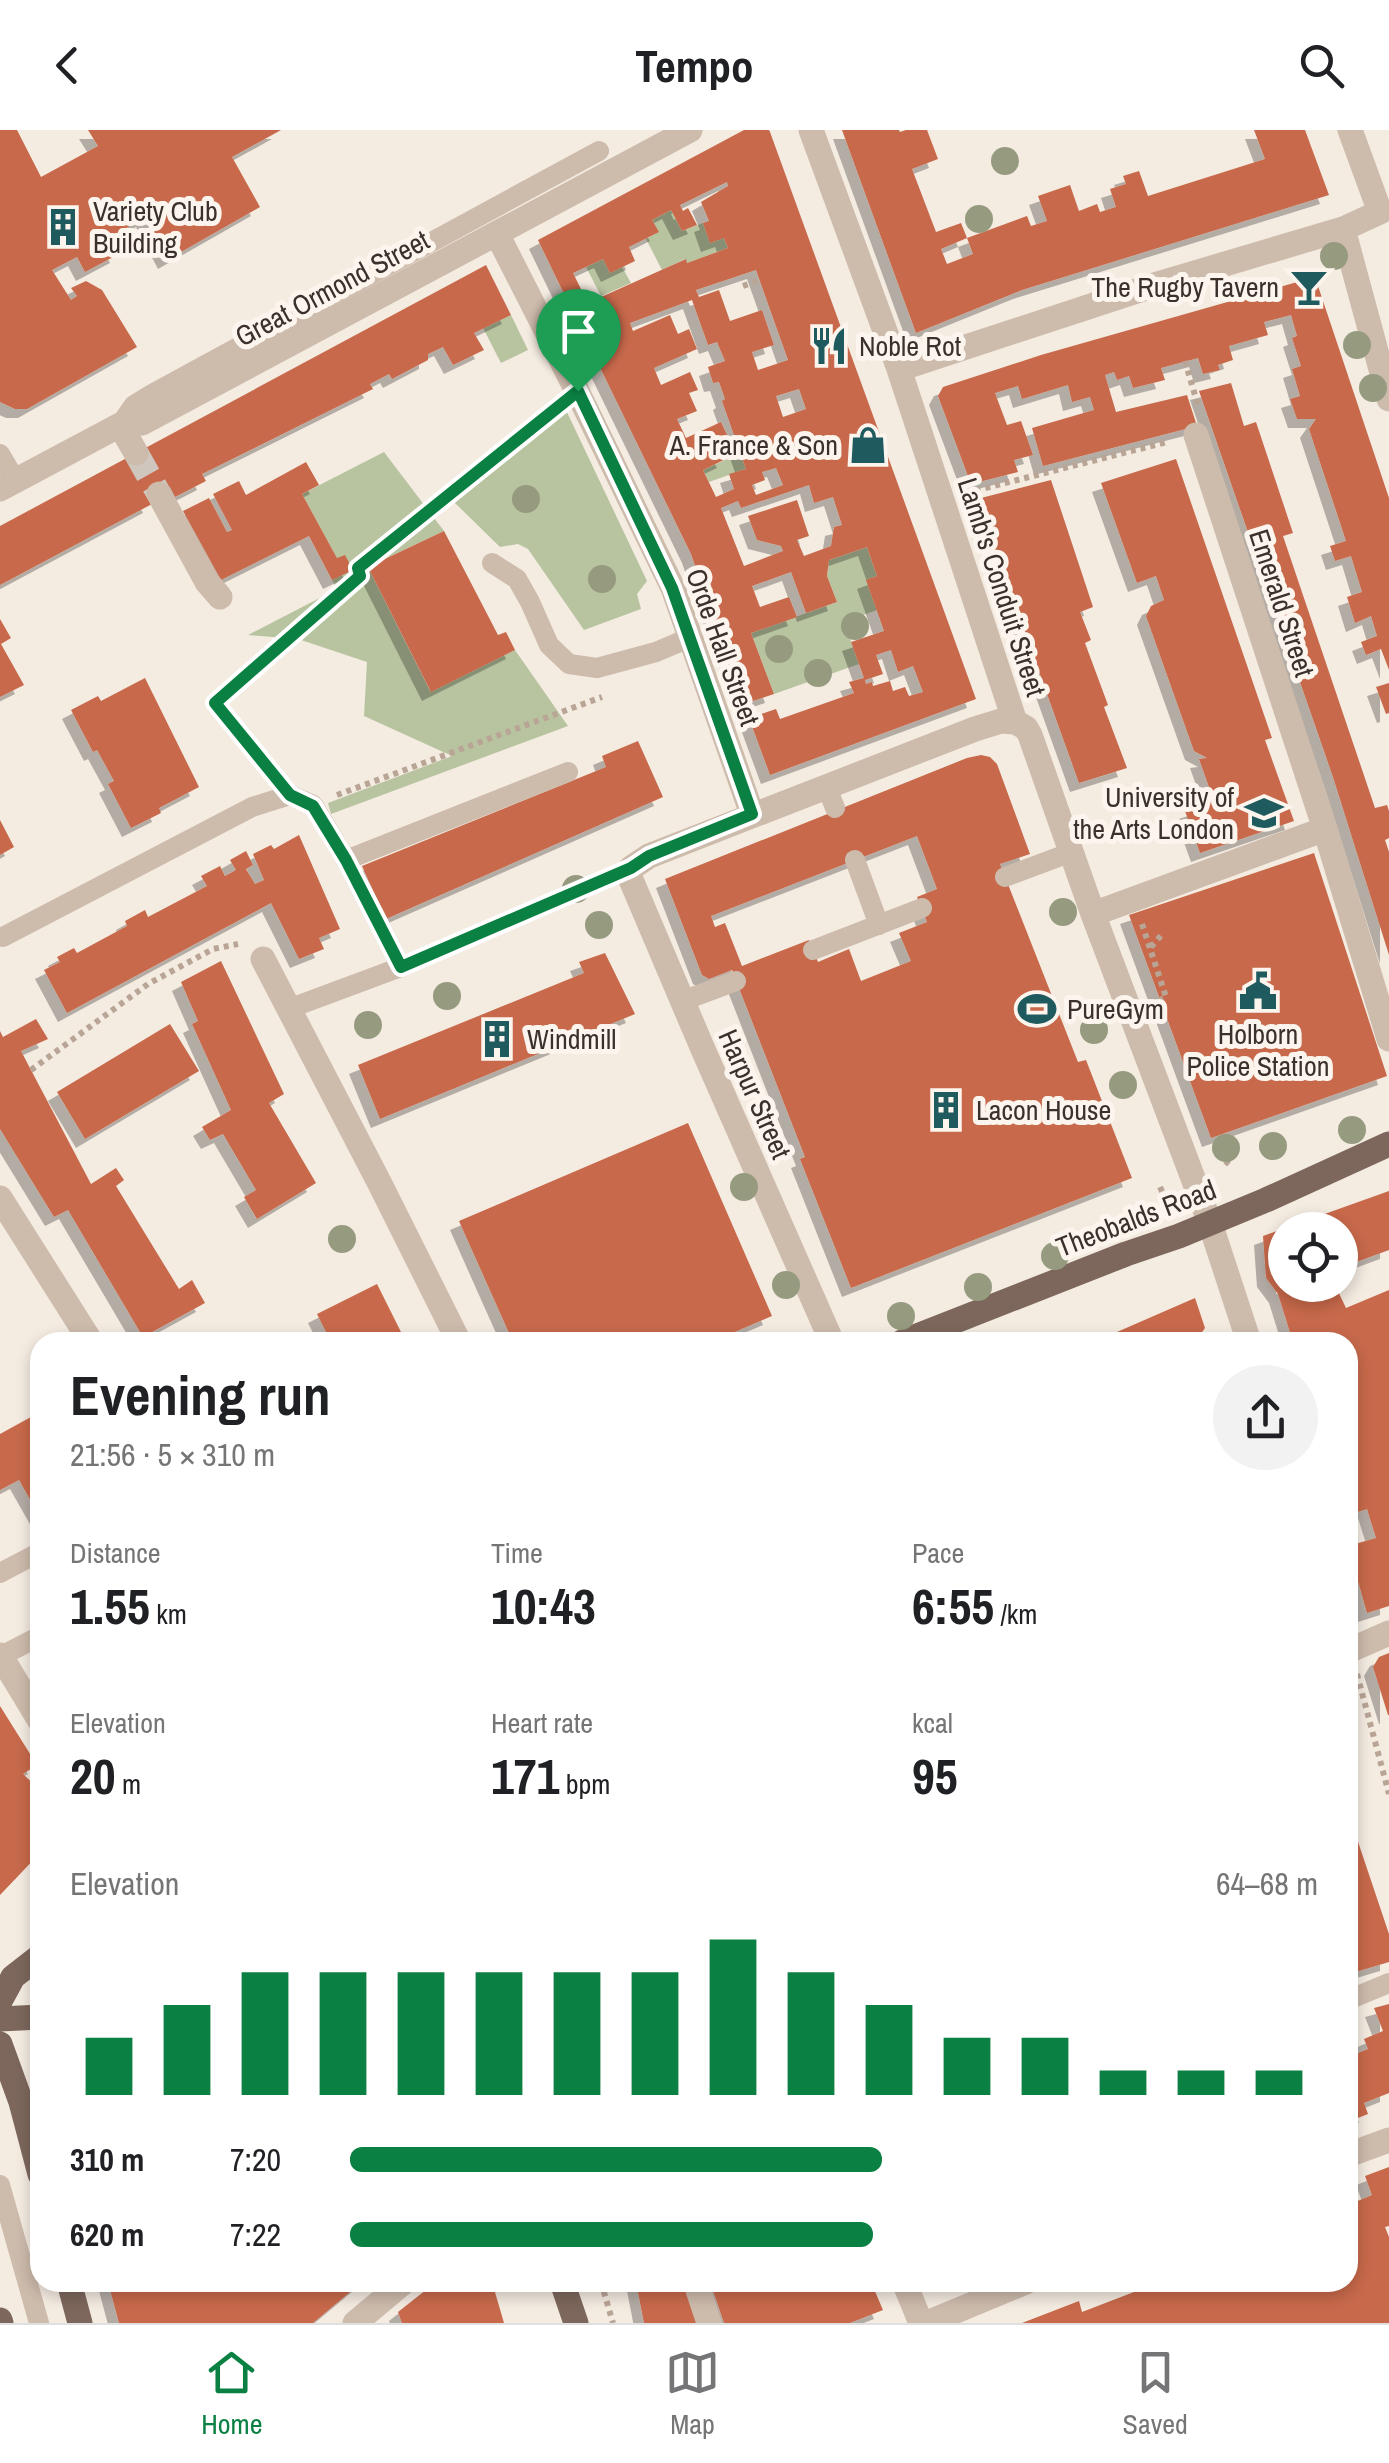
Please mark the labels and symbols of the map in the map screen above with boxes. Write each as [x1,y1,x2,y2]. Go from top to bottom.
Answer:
place label: Variety Club Building [93,192,218,262]
building icon: Variety Club Building [42,206,84,248]
street label: Great Ormond Street [228,221,436,355]
bar icon: The Rugby Tavern [1288,266,1330,308]
place label: The Rugby Tavern [1091,268,1279,306]
pin [536,289,621,392]
restaurant icon: Noble Rot [808,325,850,367]
place label: Noble Rot [859,327,961,365]
shop icon: A. France & Son [847,424,889,466]
place label: A. France & Son [669,426,838,464]
street label: Lamb's Conduit Street [949,473,1055,701]
street label: Emerald Street [1240,524,1324,682]
street label: Orde Hall Street [677,563,769,731]
place label: University of the Arts London [1073,778,1235,848]
school or university icon: University of the Arts London [1243,792,1285,834]
public building icon: Holborn Police Station [1237,970,1279,1012]
sports icon: PureGym [1016,988,1058,1030]
place label: PureGym [1067,990,1164,1028]
place label: Holborn Police Station [1187,1015,1329,1085]
building icon: Windmill [476,1018,518,1060]
place label: Windmill [527,1020,616,1058]
street label: Harpur Street [710,1023,800,1165]
building icon: Lacon House [925,1089,967,1131]
place label: Lacon House [976,1091,1111,1129]
street label: Theobalds Road [1051,1170,1221,1266]

